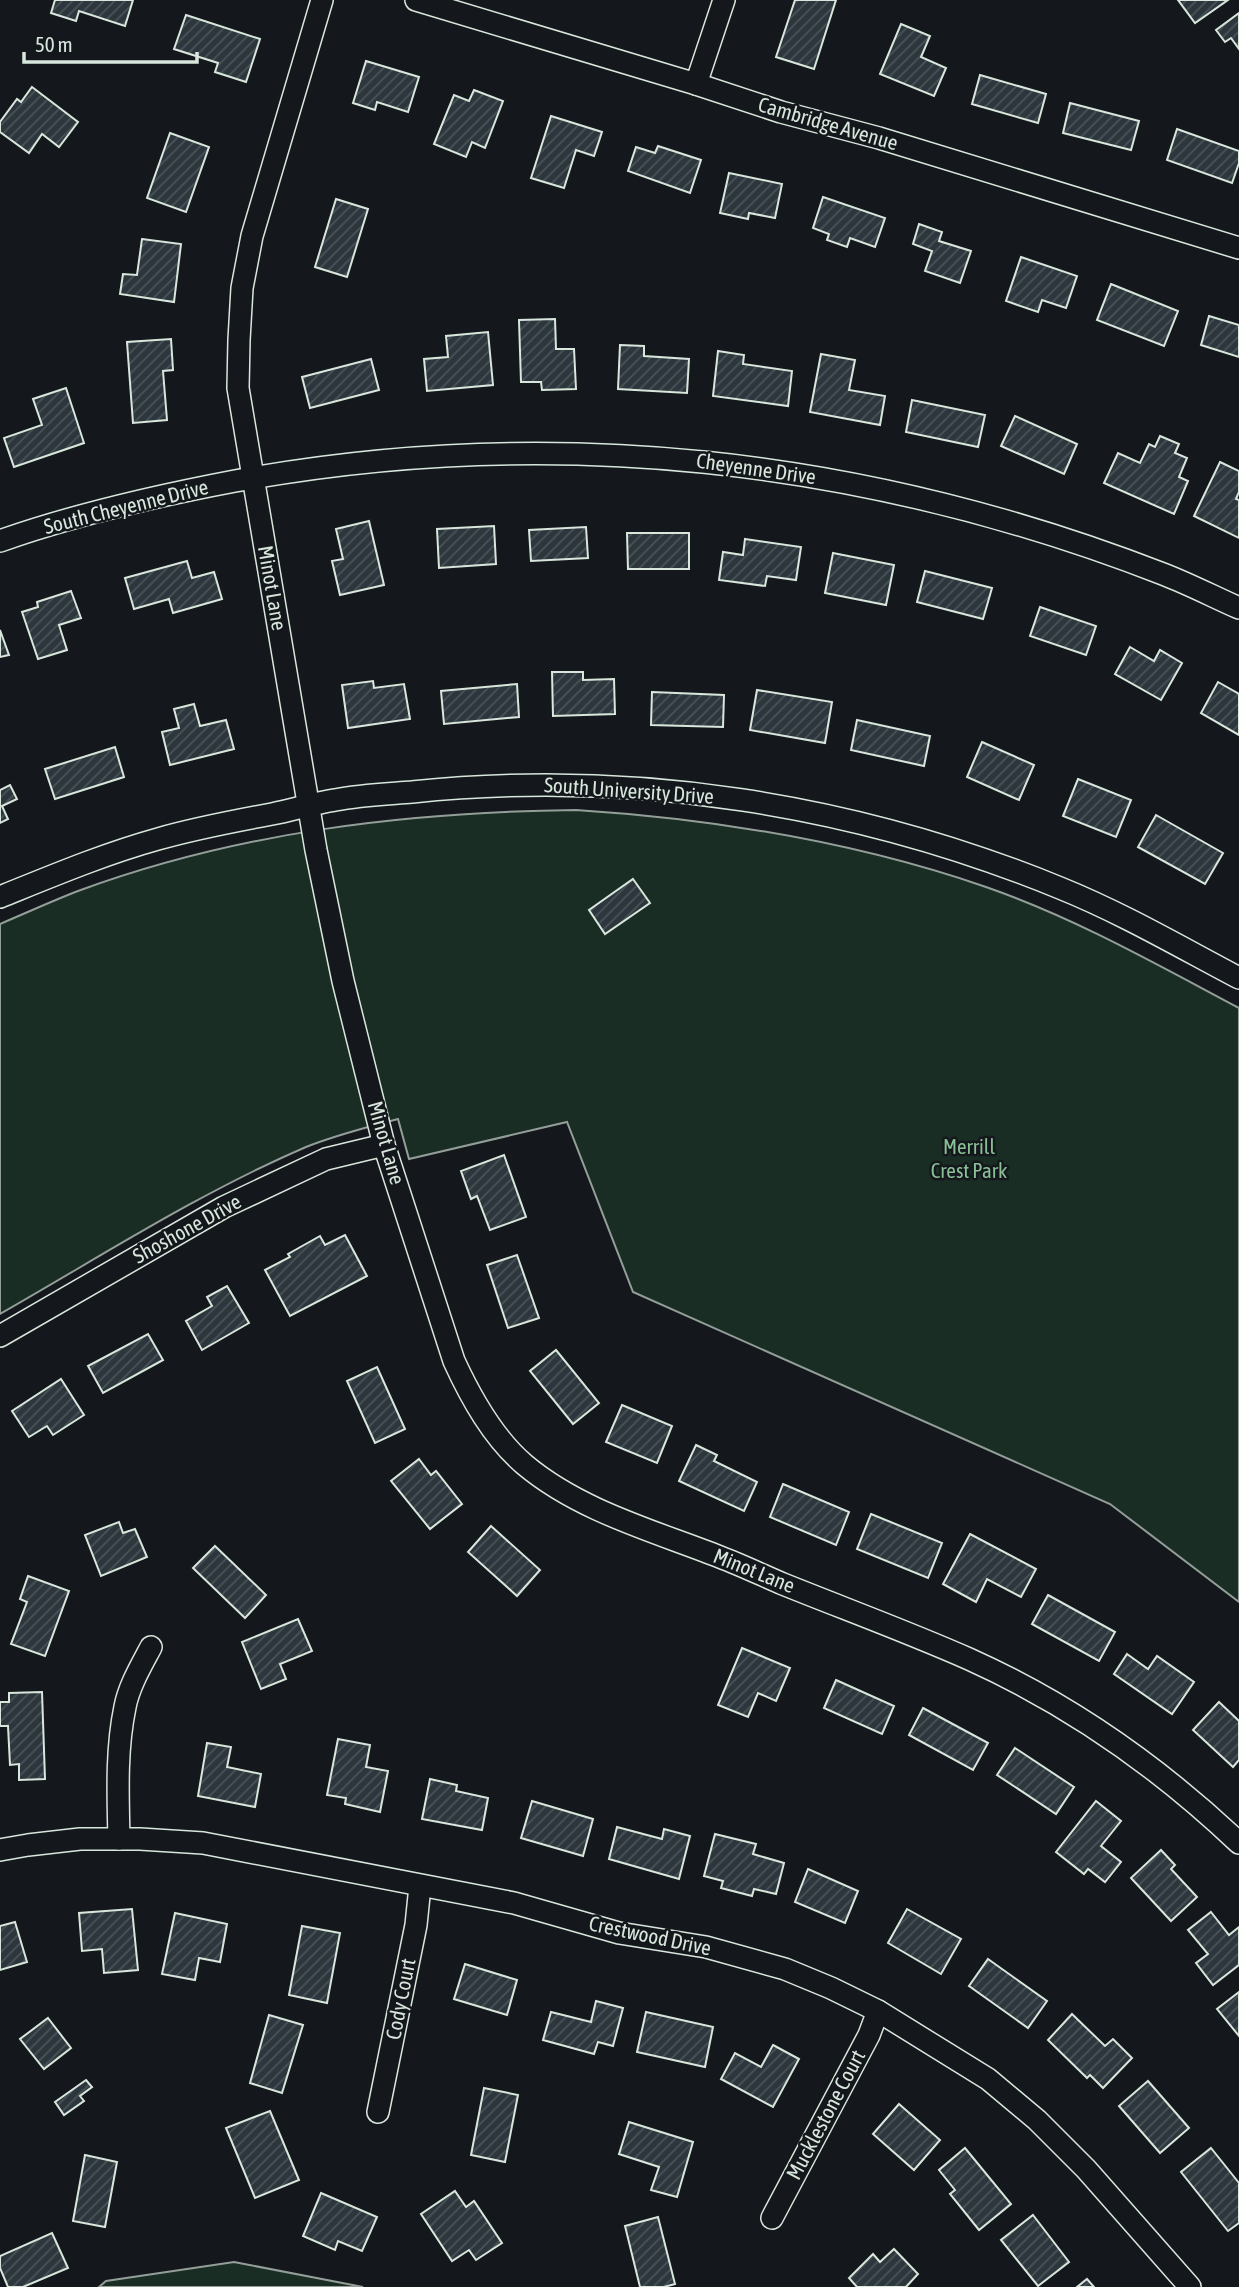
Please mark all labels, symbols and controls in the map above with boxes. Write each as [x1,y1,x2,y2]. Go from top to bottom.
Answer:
scale bar [24,21,198,65]
text: 50 m [35,32,73,56]
street label: Cambridge Avenue [756,92,901,154]
street label: Cheyenne Drive [695,448,817,488]
street label: South Cheyenne Drive [41,474,210,538]
street label: Minot Lane [254,544,292,632]
street label: South University Drive [543,772,715,808]
street label: Minot Lane [364,1098,410,1187]
park label: Merrill Crest Park [931,1134,1007,1182]
street label: Shoshone Drive [128,1189,245,1268]
street label: Minot Lane [710,1543,799,1597]
street label: Crestwood Drive [587,1910,714,1960]
street label: Cody Court [380,1956,420,2041]
street label: Mucklestone Court [781,2046,869,2183]

